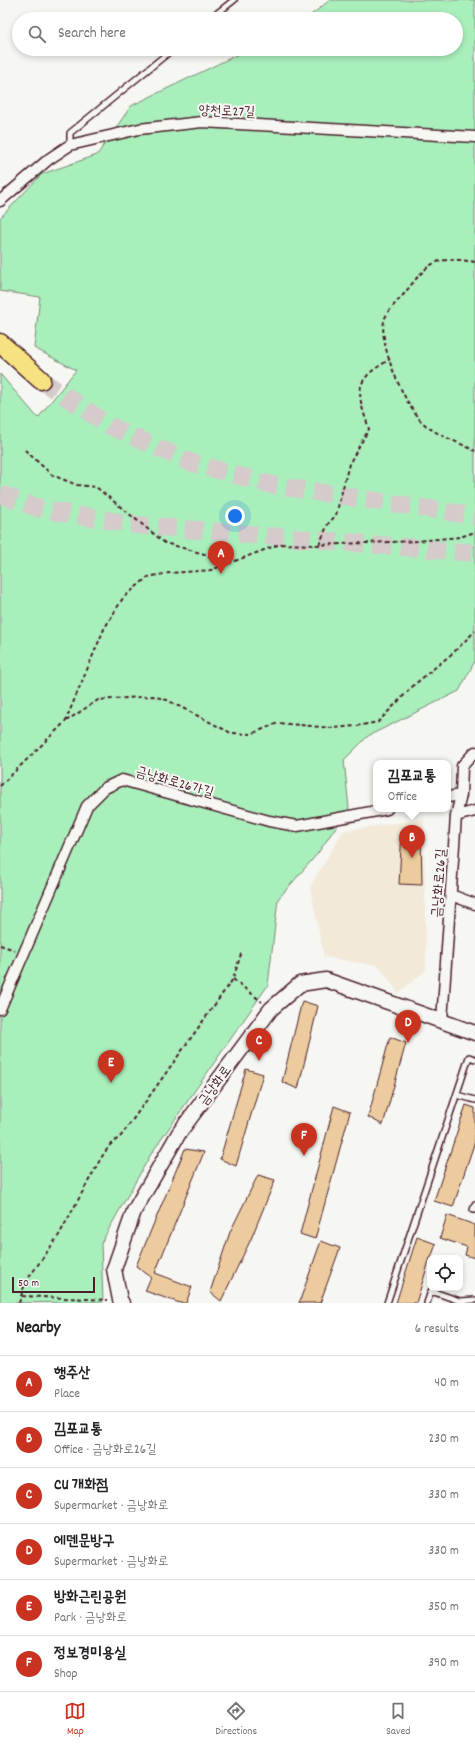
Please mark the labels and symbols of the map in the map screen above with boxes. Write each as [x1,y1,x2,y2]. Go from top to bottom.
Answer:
street label: 양천로27길 [198,101,256,123]
your location [225,506,245,526]
pin: A [208,541,234,574]
street label: 금낭화로26가길 [133,762,217,804]
pin: B [399,825,425,858]
street label: 금낭화로26길 [428,847,452,918]
pin: D [395,1010,421,1043]
pin: C [246,1028,272,1061]
pin: E [98,1050,124,1083]
street label: 금낭화로 [194,1062,237,1110]
pin: F [291,1123,317,1156]
scale bar [12,1275,95,1294]

